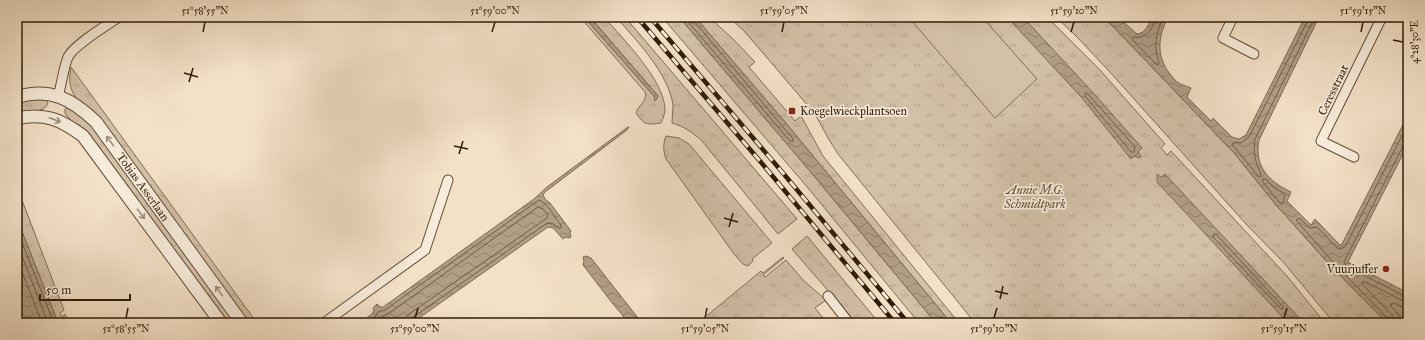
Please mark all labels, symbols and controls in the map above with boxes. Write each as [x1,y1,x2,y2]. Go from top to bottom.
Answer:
text: 51°58'55"N [181,5,229,17]
text: 51°59'00"N [470,5,520,17]
text: 51°59'05"N [760,5,809,17]
text: 51°59'10"N [1050,5,1098,17]
text: 51°59'15"N [1340,5,1387,17]
text: 4°28'30"E [1409,20,1421,64]
street label: Ceresstraat [1315,62,1352,118]
place label: Koegelwieckplantsoen [800,104,907,119]
marker: Koegelwieckplantsoen [787,106,797,116]
one-way arrow [49,116,61,124]
one-way arrow [106,136,114,147]
street label: Tobias Asserlaan [114,150,173,224]
park label: Annie M.G. Schmidtpark [1003,183,1066,212]
one-way arrow [137,209,145,220]
place label: Vuurjuffer [1326,262,1378,276]
marker: Vuurjuffer [1381,264,1391,274]
scale bar [40,276,130,302]
text: 50 m [46,283,71,297]
one-way arrow [215,286,223,297]
text: 51°58'55"N [102,323,150,335]
text: 51°59'00"N [390,323,440,335]
text: 51°59'05"N [681,323,730,335]
text: 51°59'10"N [970,323,1018,335]
text: 51°59'15"N [1261,323,1308,335]

